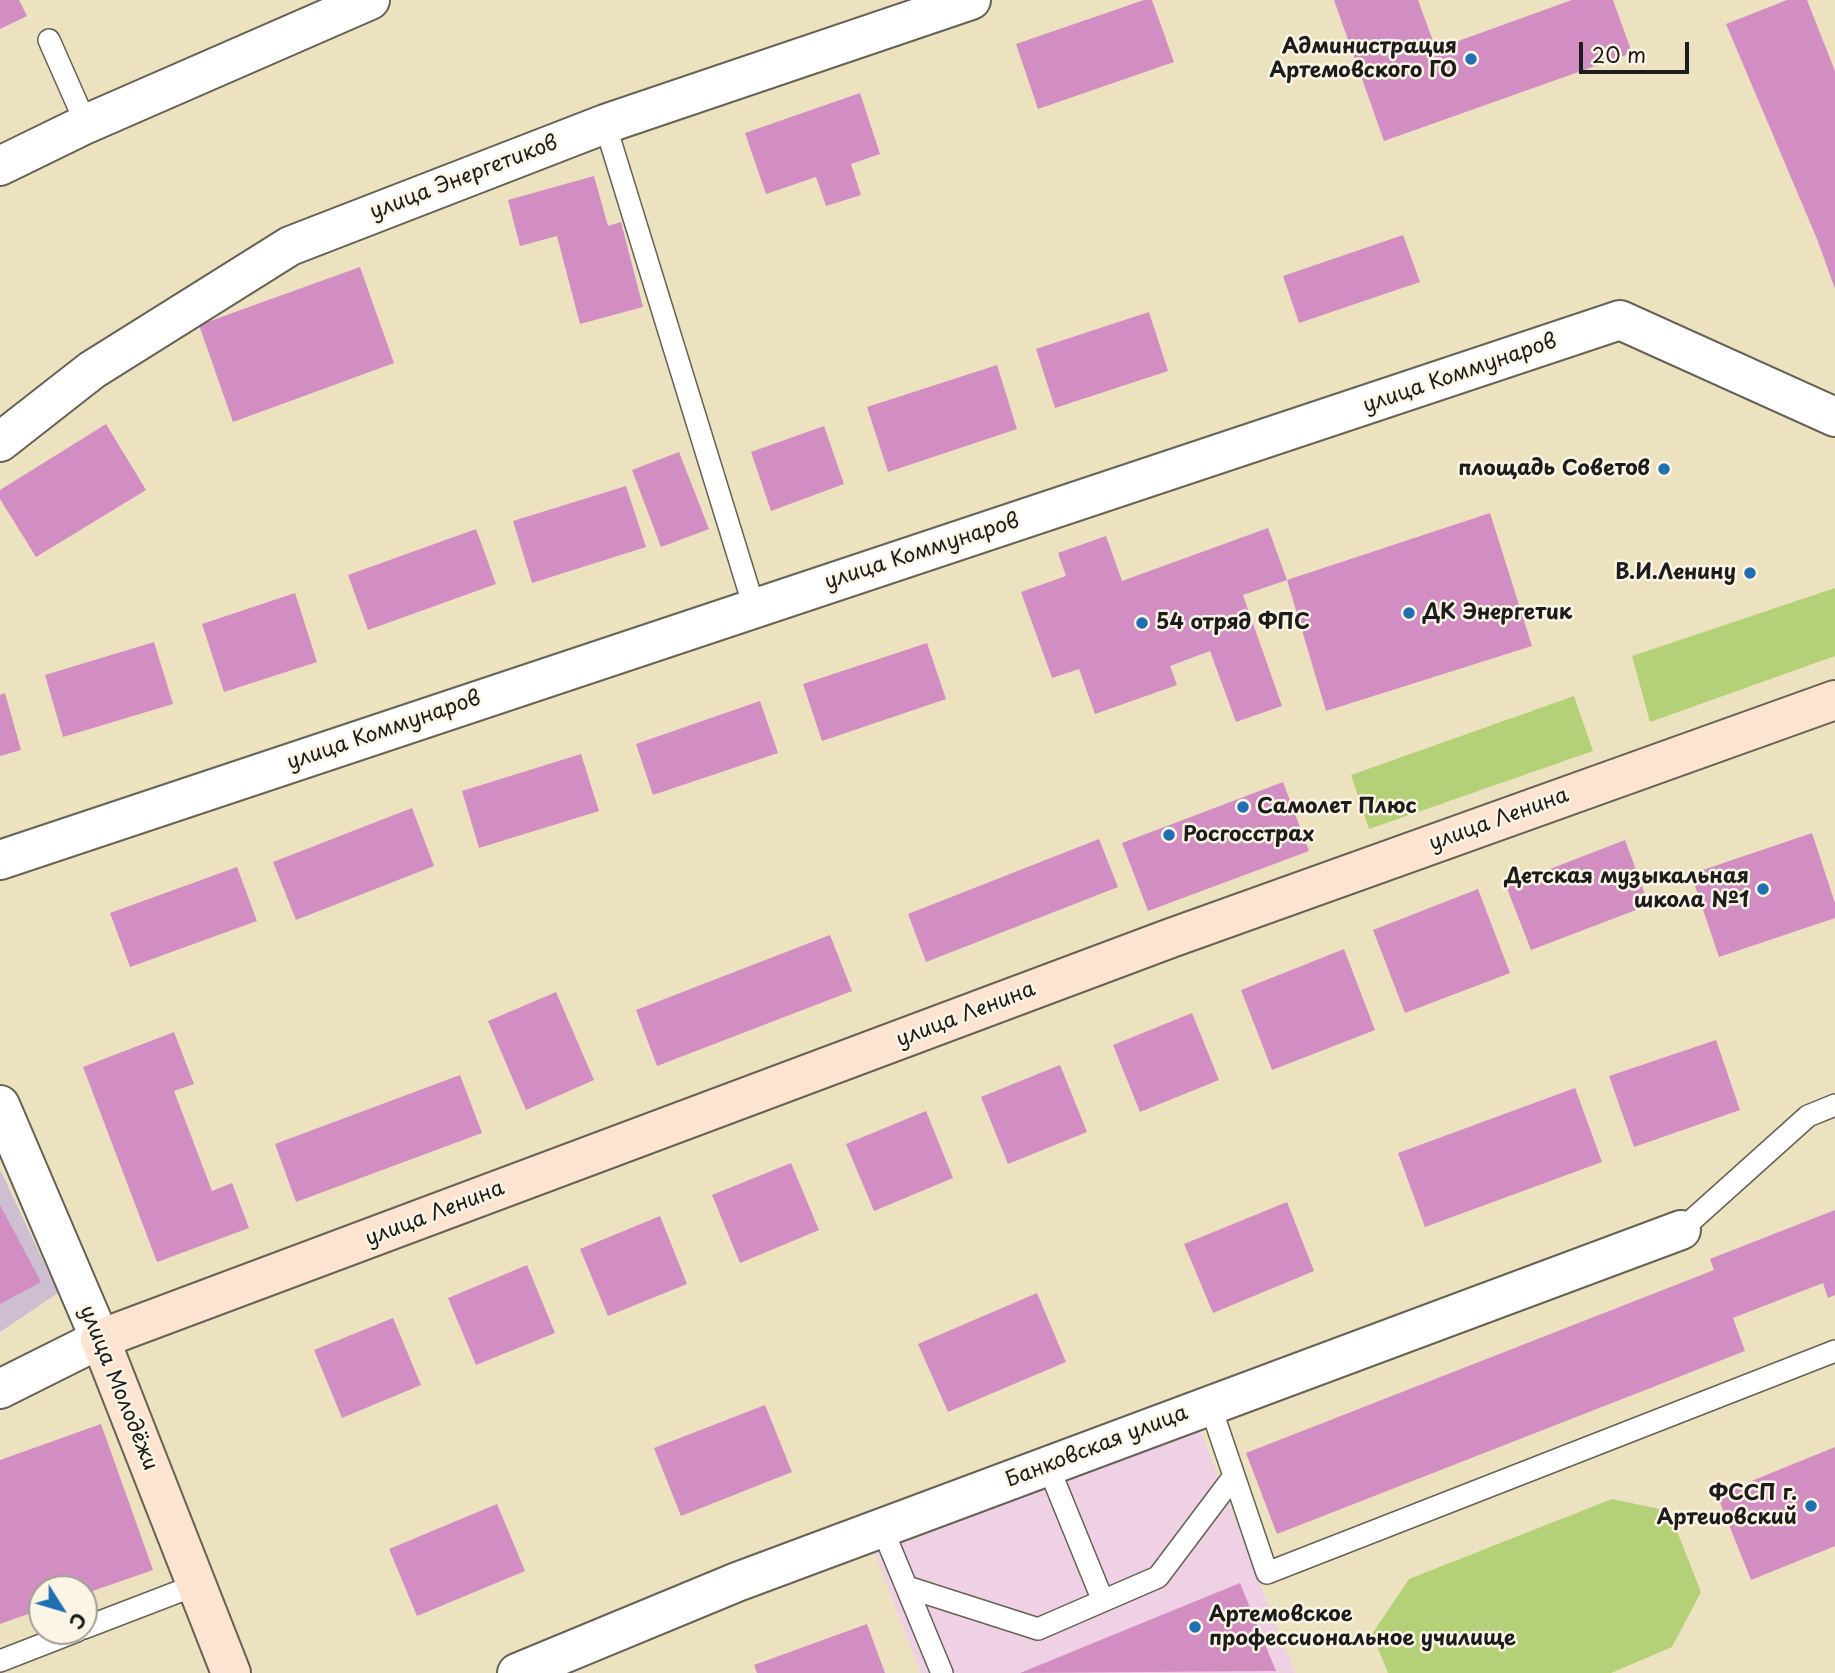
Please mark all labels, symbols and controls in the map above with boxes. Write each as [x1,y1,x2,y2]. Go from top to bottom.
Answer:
scale bar [1583,28,1693,72]
place label: Администрация Артемовского ГО [1269,34,1457,84]
text: 20 m [1592,38,1646,70]
marker: Администрация Артемовского ГО [1463,51,1479,67]
street label: улица Энергетиков [366,131,562,225]
street label: улица Коммунаров [1360,329,1560,419]
place label: площадь Советов [1458,456,1650,482]
marker: площадь Советов [1656,461,1672,477]
street label: улица Коммунаров [821,509,1023,595]
place label: В.И.Ленину [1615,560,1736,586]
marker: В.И.Ленину [1742,565,1758,581]
place label: ДК Энергетик [1423,600,1572,626]
marker: ДК Энергетик [1401,605,1417,621]
place label: 54 отряд ФПС [1156,610,1310,636]
marker: 54 отряд ФПС [1134,615,1150,631]
street label: улица Коммунаров [284,686,484,776]
street label: улица Ленина [1426,783,1572,857]
place label: Самолет Плюс [1257,794,1417,820]
marker: Самолет Плюс [1235,799,1251,815]
place label: Росгосстрах [1183,822,1314,848]
marker: Росгосстрах [1161,827,1177,843]
place label: Детская музыкальная школа №1 [1504,864,1749,914]
marker: Детская музыкальная школа №1 [1755,881,1771,897]
street label: улица Ленина [893,977,1039,1053]
street label: улица Ленина [362,1176,508,1252]
street label: улица Молодёжи [73,1302,163,1474]
street label: Банковская улица [1002,1401,1192,1493]
place label: ФССП г. Артеиовский [1657,1481,1797,1531]
marker: ФССП г. Артеиовский [1803,1498,1819,1514]
north arrow [28,1575,98,1645]
place label: Артемовское профессиональное училище [1209,1602,1516,1652]
text: С [63,1607,94,1636]
marker: Артемовское профессиональное училище [1187,1619,1203,1635]

